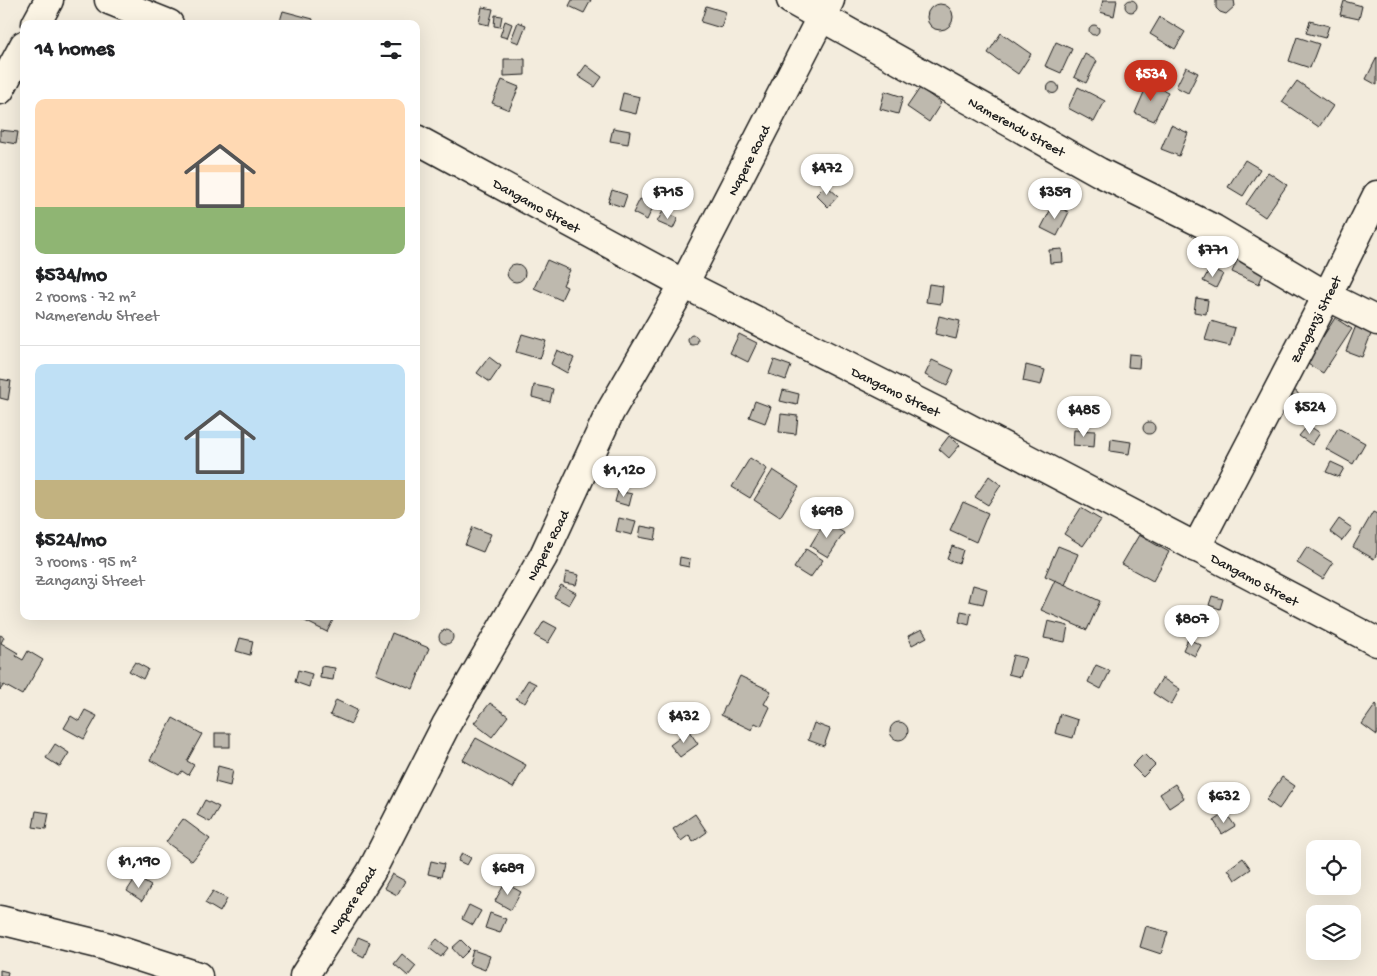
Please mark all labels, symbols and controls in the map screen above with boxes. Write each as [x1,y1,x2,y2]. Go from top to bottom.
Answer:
icon: filters [377,36,405,64]
text: 14 homes [35,38,114,63]
pin: $534 [1121,59,1181,102]
text: $534 [1135,66,1167,85]
street label: Namerendu Street [964,94,1068,162]
street label: Napere Road [725,121,776,199]
icon: home [175,131,265,221]
pin: $472 [797,154,857,196]
text: $472 [812,160,842,179]
street label: Dangamo Street [488,176,584,239]
pin: $715 [638,178,698,220]
pin: $359 [1025,178,1085,220]
text: $715 [653,184,683,203]
text: $359 [1039,184,1071,203]
pin: $771 [1183,236,1243,278]
text: $771 [1198,242,1228,261]
text: $534/mo [35,264,107,289]
street label: Zanganzi Street [1288,272,1347,367]
text: 2 rooms · 72 m² [35,289,136,308]
text: Namerendu Street [35,308,159,327]
street label: Dangamo Street [847,364,943,423]
pin: $524 [1280,392,1340,435]
pin: $485 [1054,396,1114,438]
icon: home [175,397,265,487]
text: $524 [1294,399,1326,418]
text: $485 [1068,402,1100,421]
pin: $1,120 [583,456,665,498]
text: $1,120 [603,462,645,481]
pin: $698 [797,496,857,539]
text: $698 [811,503,843,522]
street label: Napere Road [524,506,575,584]
text: $524/mo [35,529,107,554]
street label: Dangamo Street [1206,550,1302,612]
text: 3 rooms · 95 m² [35,554,137,573]
text: Zanganzi Street [35,573,144,592]
pin: $807 [1162,604,1222,647]
text: $807 [1175,611,1209,630]
pin: $432 [654,702,714,744]
text: $432 [669,708,699,727]
pin: $632 [1194,782,1254,824]
text: $632 [1208,788,1240,807]
map controls [1306,840,1361,960]
button: locate [1306,840,1361,895]
pin: $1,190 [98,846,180,889]
text: $1,190 [118,853,160,872]
pin: $689 [478,854,538,896]
text: $689 [492,860,524,879]
street label: Napere Road [326,863,383,939]
button: layers [1306,905,1361,960]

